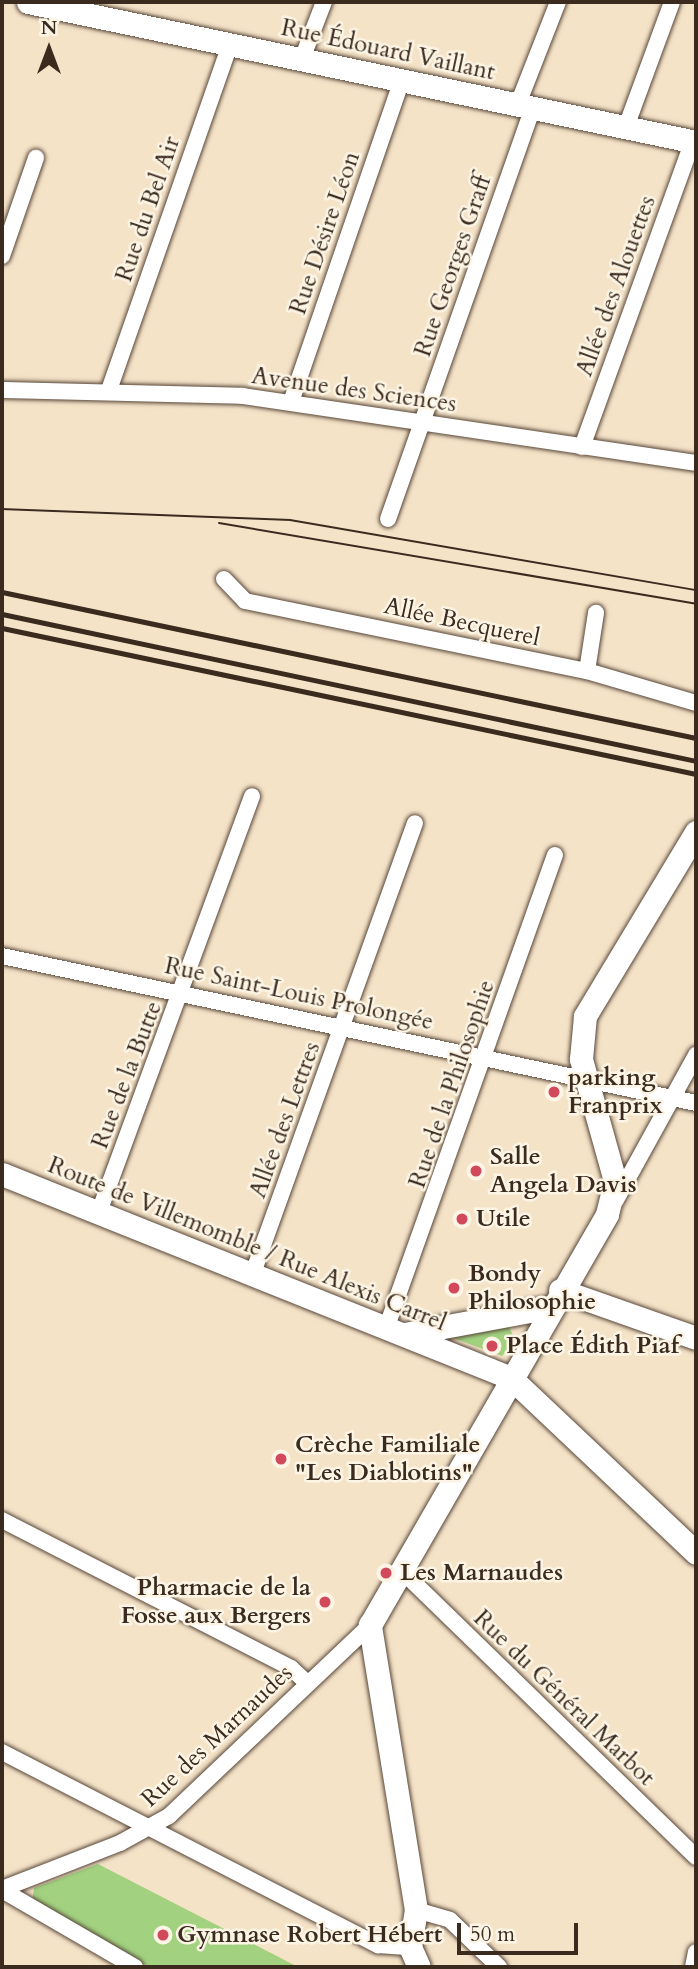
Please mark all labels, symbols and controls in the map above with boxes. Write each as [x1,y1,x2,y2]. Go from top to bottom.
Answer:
street label: Rue Édouard Vaillant [278,13,498,87]
north arrow [14,14,84,84]
text: N [41,15,57,41]
street label: Rue du Bel Air [110,133,186,285]
street label: Rue Désire Léon [284,148,366,318]
street label: Rue Georges Graff [408,171,498,361]
street label: Allée des Alouettes [570,192,662,380]
street label: Avenue des Sciences [250,361,458,419]
street label: Allée Becquerel [382,591,542,653]
street label: Rue Saint-Louis Prolongée [162,951,436,1037]
street label: Rue de la Philosophie [403,976,501,1192]
street label: Rue de la Butte [86,997,168,1153]
street label: Allée des Lettres [243,1038,327,1202]
place label: parking Franprix [568,1064,663,1120]
marker: parking Franprix [546,1084,562,1100]
place label: Salle Angela Davis [490,1143,637,1199]
street label: Route de Villemomble / Rue Alexis Carrel [44,1151,450,1337]
marker: Salle Angela Davis [468,1163,484,1179]
place label: Utile [476,1205,531,1233]
marker: Utile [454,1211,470,1227]
place label: Bondy Philosophie [468,1260,596,1316]
marker: Bondy Philosophie [446,1280,462,1296]
place label: Place Édith Piaf [506,1332,679,1360]
marker: Place Édith Piaf [484,1338,500,1354]
place label: Crèche Familiale "Les Diablotins" [295,1431,480,1487]
marker: Crèche Familiale "Les Diablotins" [273,1451,289,1467]
place label: Les Marnaudes [400,1559,563,1587]
marker: Les Marnaudes [378,1565,394,1581]
place label: Pharmacie de la Fosse aux Bergers [121,1574,311,1630]
marker: Pharmacie de la Fosse aux Bergers [317,1594,333,1610]
street label: Rue du Général Marbot [467,1604,661,1792]
street label: Rue des Marnaudes [136,1659,298,1813]
scale bar [460,1910,581,1954]
text: 50 m [470,1920,515,1949]
place label: Gymnase Robert Hébert [177,1921,442,1949]
marker: Gymnase Robert Hébert [155,1927,171,1943]

